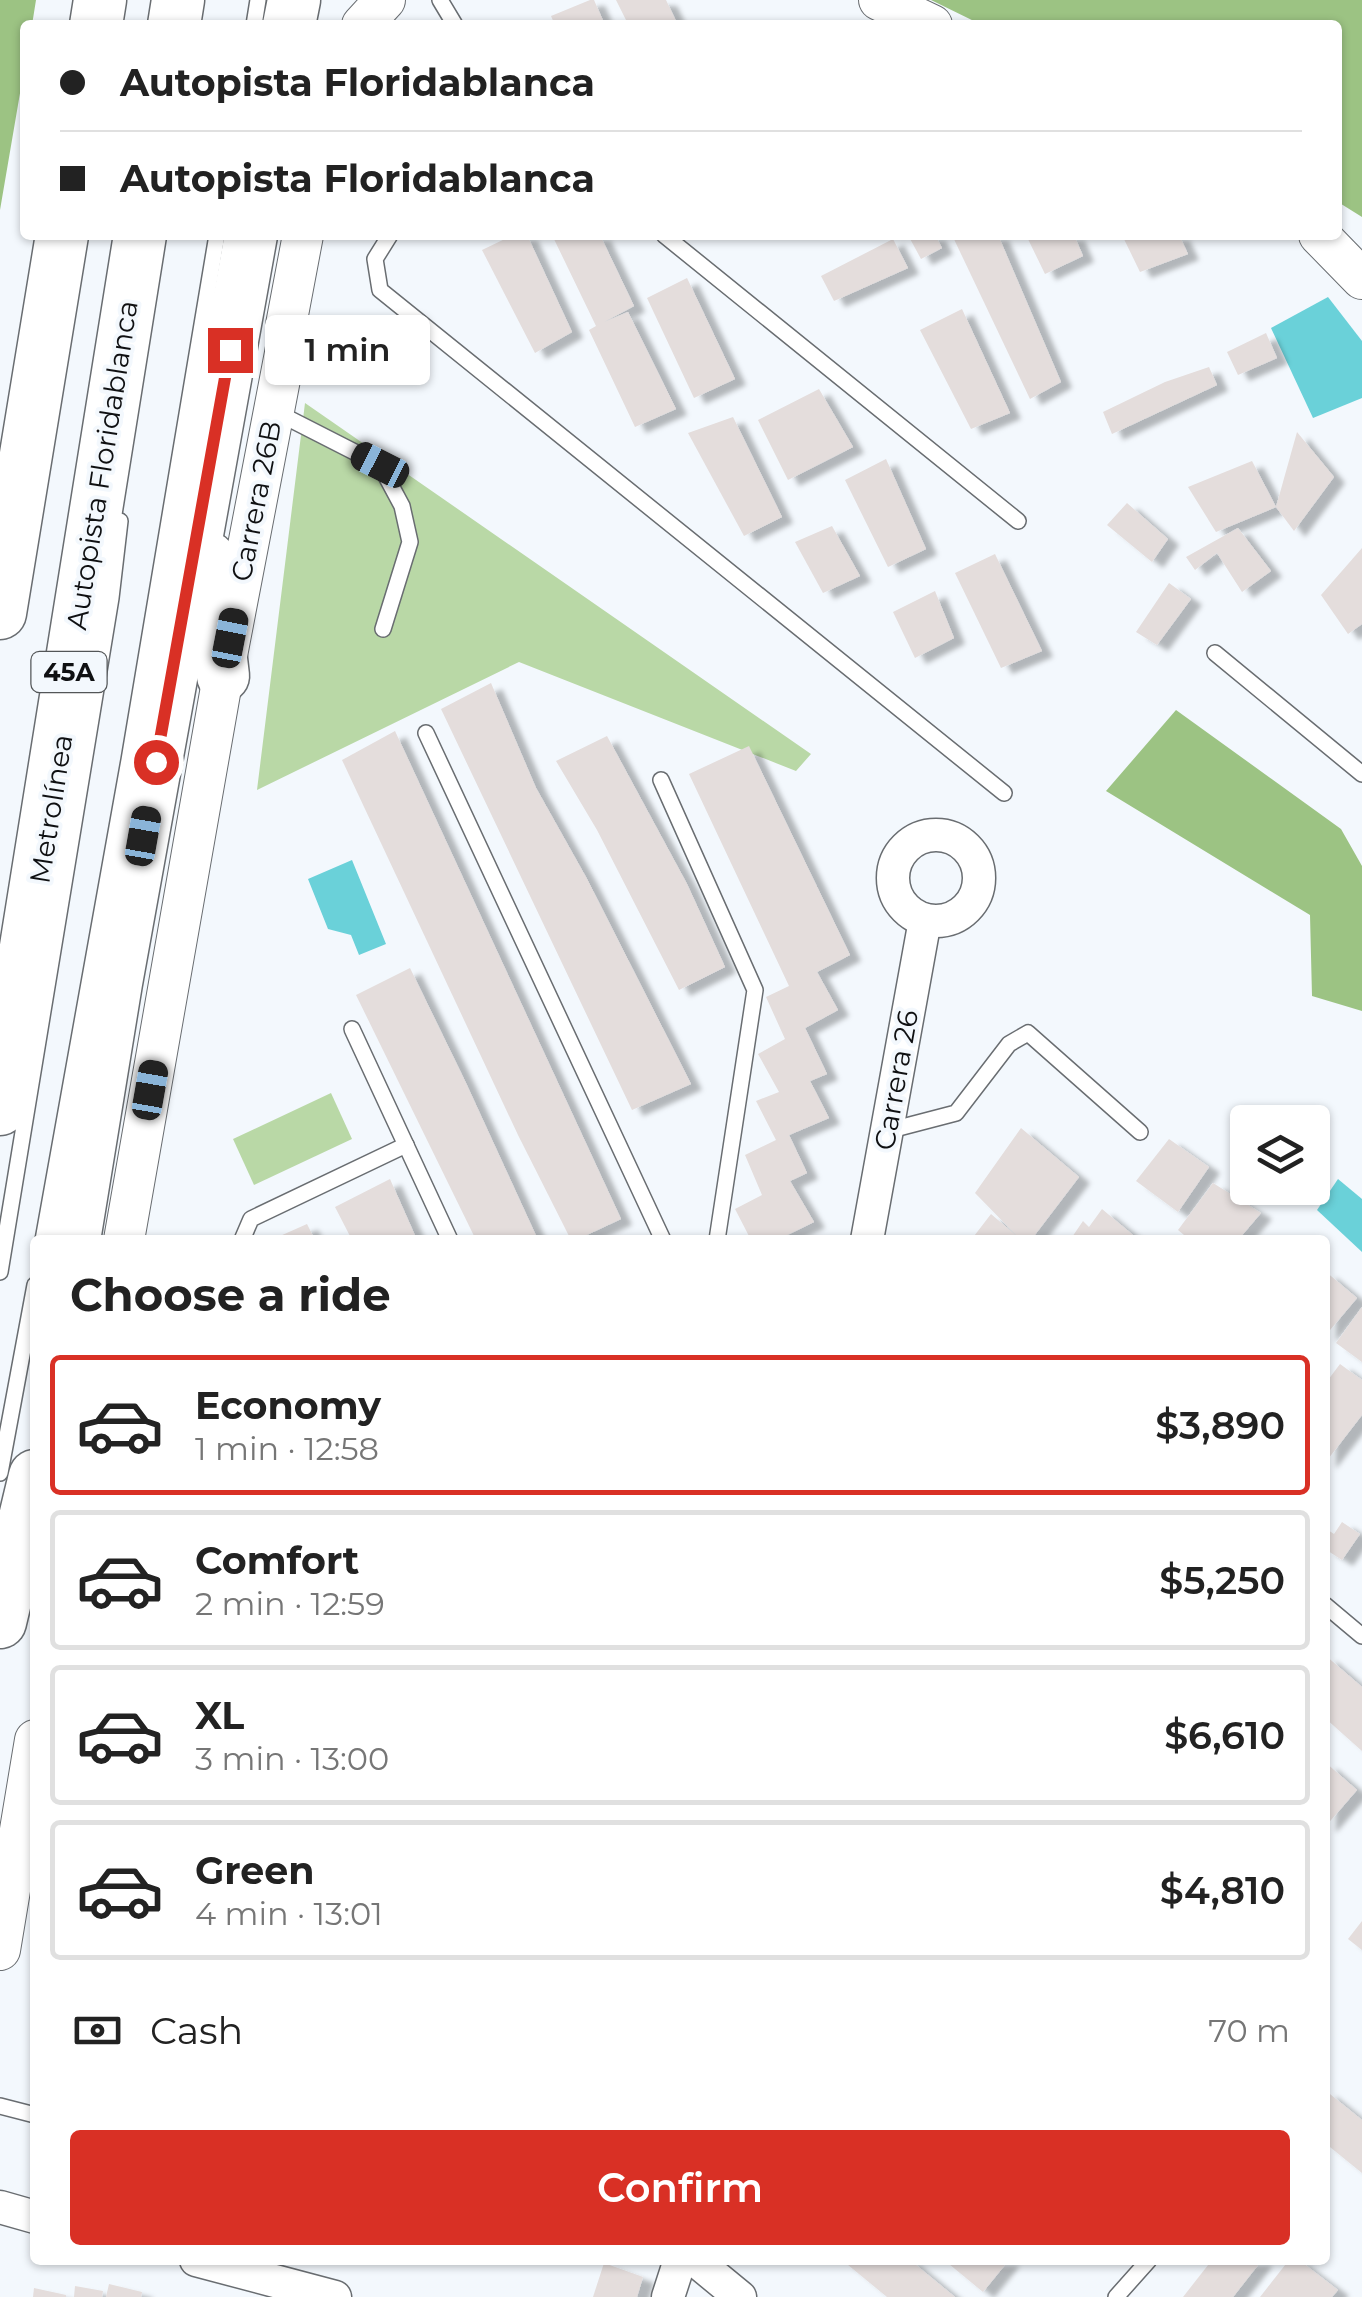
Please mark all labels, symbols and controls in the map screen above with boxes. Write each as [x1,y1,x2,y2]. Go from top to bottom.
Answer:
text: Autopista Floridablanca [120,59,595,106]
text: Autopista Floridablanca [120,155,595,202]
street label: Autopista Floridablanca [59,298,145,632]
callout: 1 min [265,315,430,385]
route end [208,328,253,373]
text: 1 min [305,330,390,369]
street label: Carrera 26B [224,418,288,584]
car [346,438,414,492]
car [210,606,250,670]
road number: 45A [32,652,106,692]
street label: Metrolínea [22,732,80,886]
route start [134,740,179,785]
car [123,804,163,868]
street label: Carrera 26 [867,1007,925,1153]
car [130,1058,170,1122]
map controls [1230,1105,1330,1205]
button: layers [1230,1105,1330,1205]
text: Choose a ride [70,1267,391,1322]
icon: car [75,1380,165,1470]
text: Economy [195,1382,381,1429]
text: $3,890 [1155,1402,1285,1449]
text: 1 min · 12:58 [195,1429,379,1468]
icon: car [75,1535,165,1625]
text: Comfort [195,1537,359,1584]
text: $5,250 [1159,1557,1285,1604]
text: 2 min · 12:59 [195,1584,385,1623]
icon: car [75,1690,165,1780]
text: XL [195,1692,244,1739]
text: $6,610 [1164,1712,1285,1759]
text: 3 min · 13:00 [195,1739,389,1778]
icon: car [75,1845,165,1935]
text: Green [195,1847,315,1894]
text: $4,810 [1160,1867,1285,1914]
text: 4 min · 13:01 [195,1894,383,1933]
icon: cash [70,2003,125,2058]
text: Cash [150,2007,243,2054]
text: 70 m [1208,2011,1290,2050]
button: Confirm [70,2130,1290,2245]

